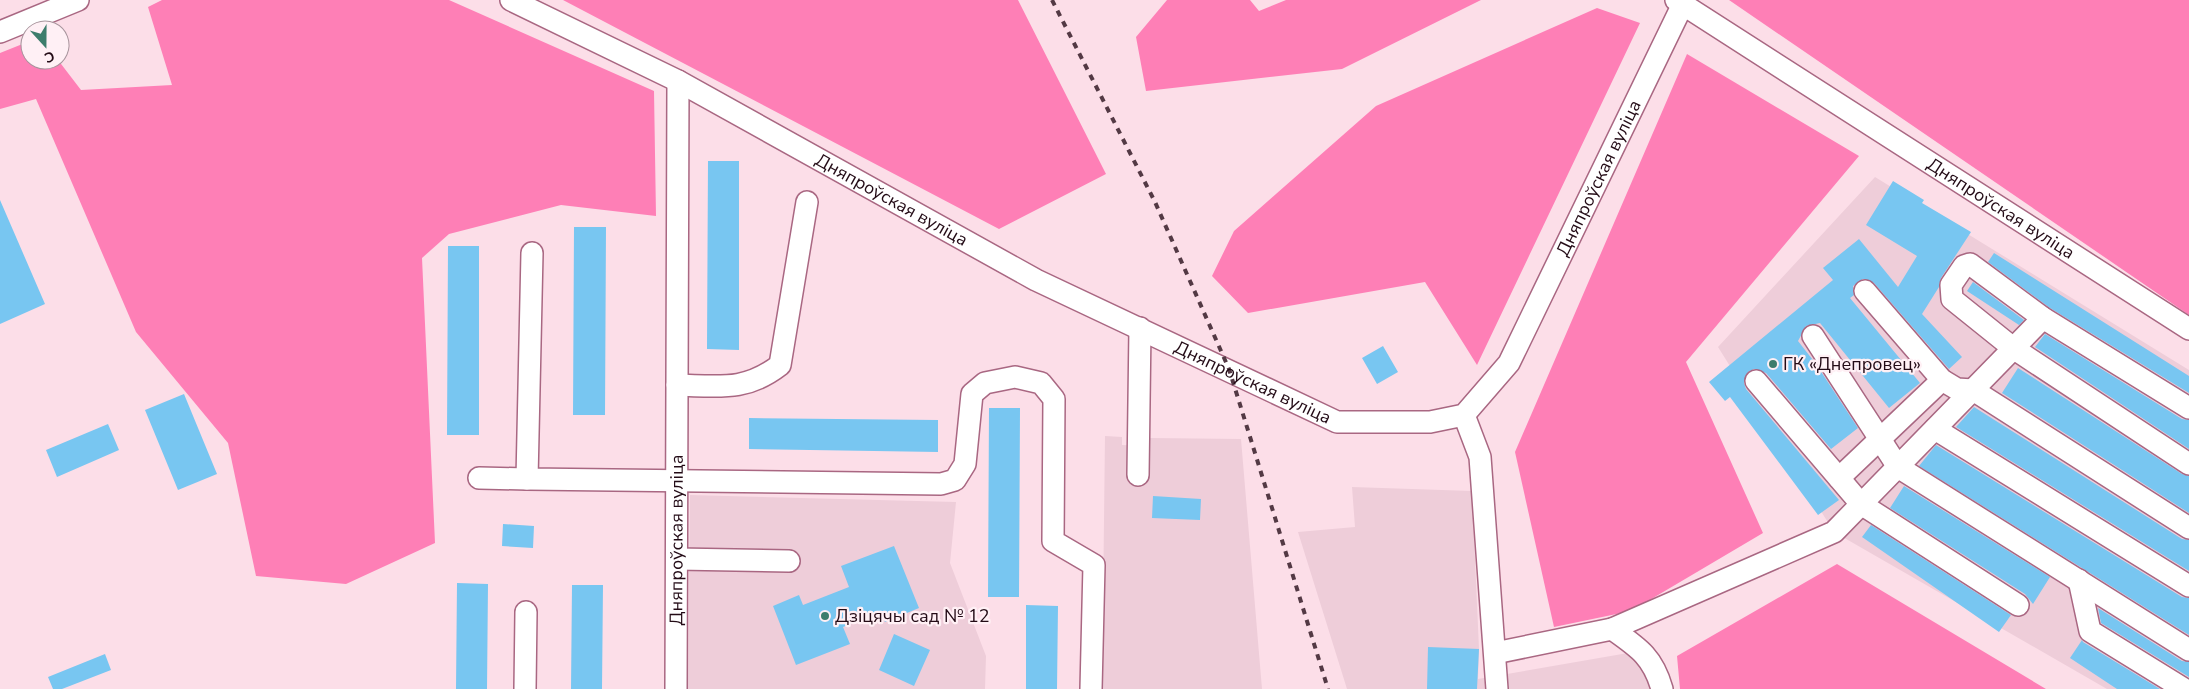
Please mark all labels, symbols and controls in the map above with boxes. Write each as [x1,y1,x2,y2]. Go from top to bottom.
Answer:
north arrow [20,20,70,70]
text: С [41,46,57,67]
street label: Дняпроўская вуліца [1551,96,1647,260]
street label: Дняпроўская вуліца [811,148,972,252]
street label: Дняпроўская вуліца [1923,152,2079,265]
street label: Дняпроўская вуліца [1170,335,1335,430]
place label: ГК «Днепровец» [1783,352,1921,376]
marker: ГК «Днепровец» [1767,358,1779,370]
street label: Дняпроўская вуліца [664,455,689,625]
place label: Дзіцячы сад № 12 [835,604,990,628]
marker: Дзіцячы сад № 12 [819,610,831,622]

